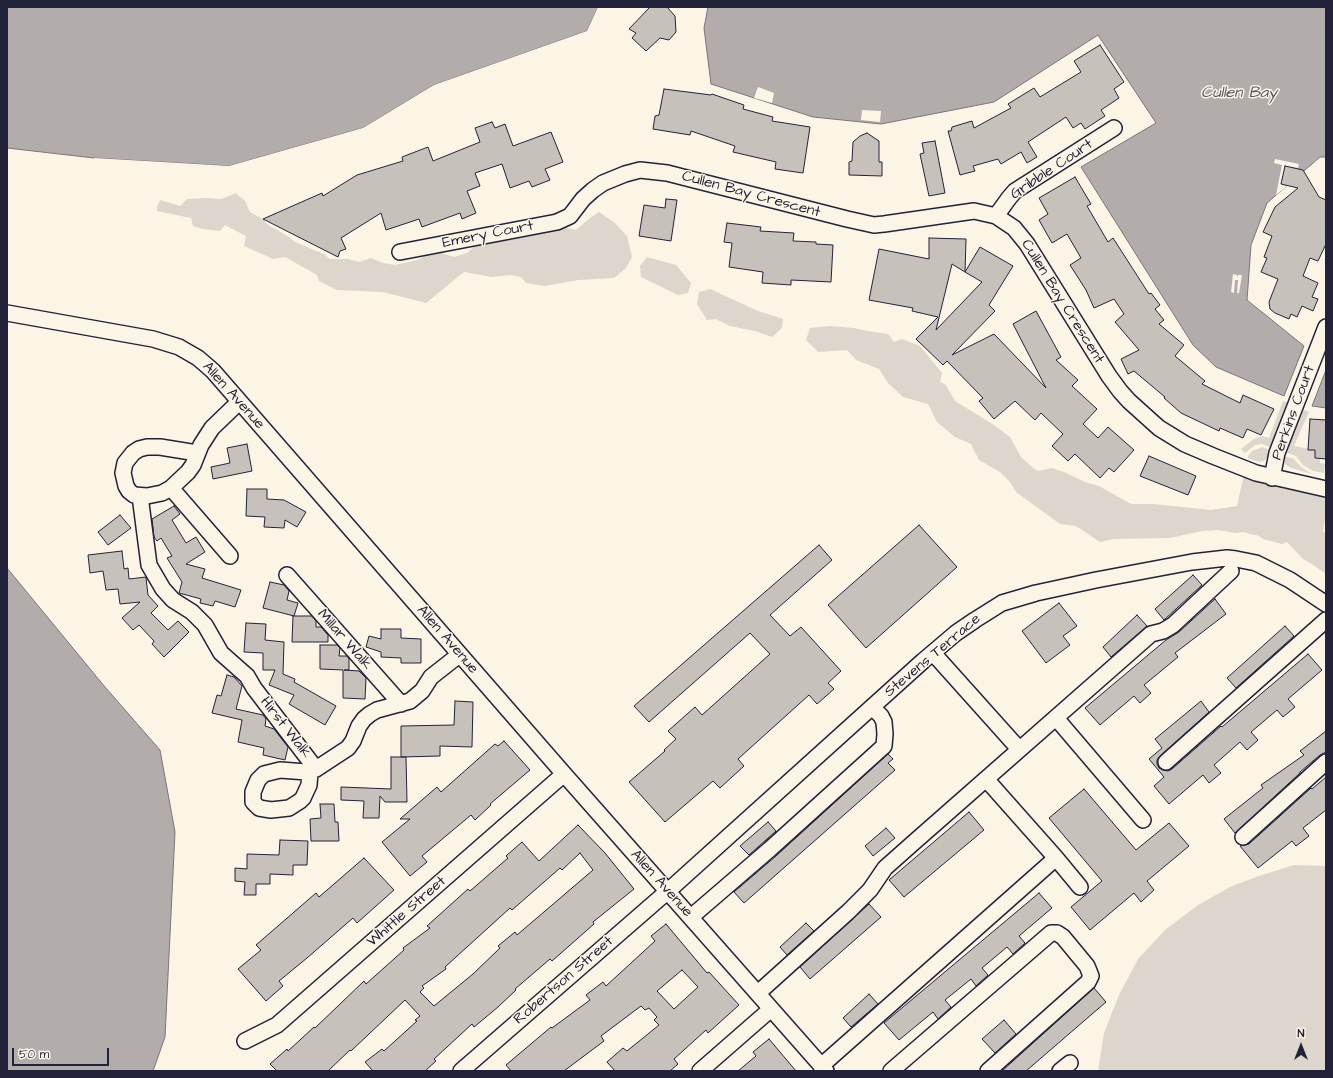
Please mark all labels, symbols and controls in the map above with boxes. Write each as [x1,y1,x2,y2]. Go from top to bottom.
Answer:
water label: Cullen Bay [1201,84,1277,104]
street label: Gribble Court [1007,136,1097,204]
street label: Cullen Bay Crescent [680,168,822,222]
street label: Emery Court [441,217,535,253]
street label: Cullen Bay Crescent [1017,237,1107,367]
street label: Allen Avenue [198,359,268,433]
street label: Perkins Court [1269,363,1319,463]
street label: Allen Avenue [412,602,482,678]
street label: Millar Walk [313,606,375,674]
street label: Stevens Terrace [881,611,985,701]
street label: Hirst Walk [256,694,314,762]
street label: Allen Avenue [626,847,696,921]
street label: Whittle Street [364,873,450,951]
street label: Robertson Street [511,933,617,1029]
north arrow [1281,1026,1321,1066]
text: N [1298,1026,1304,1041]
scale bar [14,1040,111,1066]
text: 50 m [19,1046,49,1063]

